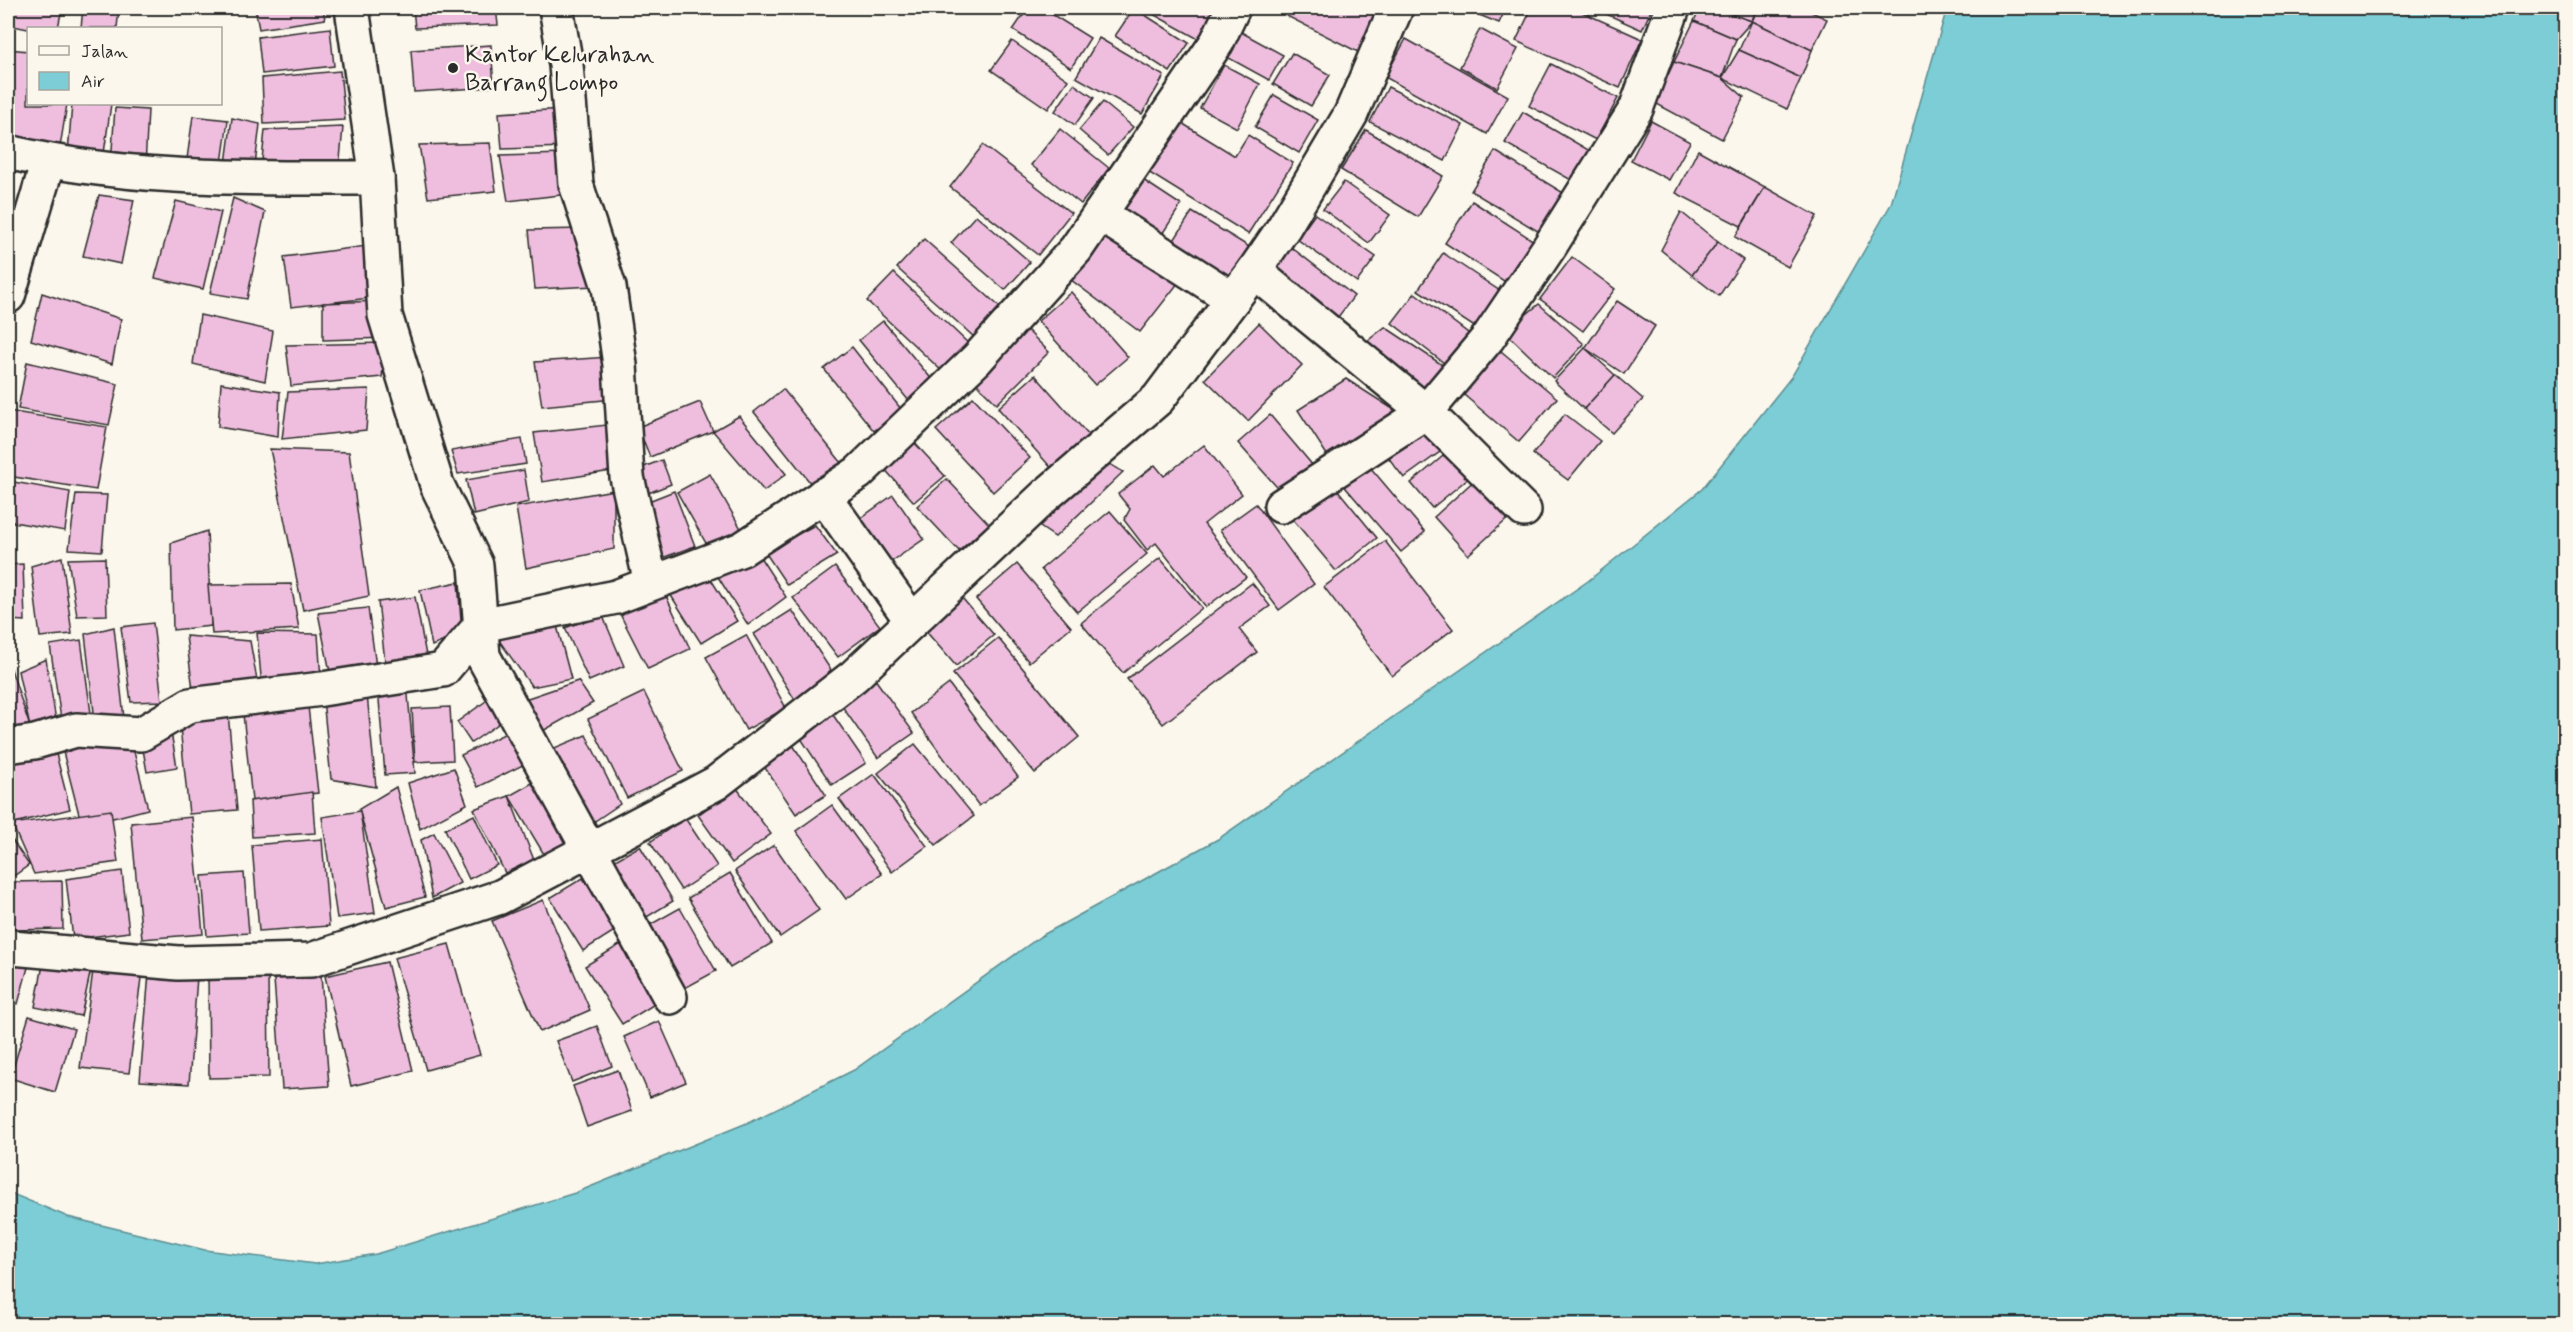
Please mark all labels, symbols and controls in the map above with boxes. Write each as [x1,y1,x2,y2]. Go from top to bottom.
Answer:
legend [27,27,222,105]
text: Jalan [81,40,128,64]
place label: Kantor Kelurahan Barrang Lompo [465,40,655,102]
marker: Kantor Kelurahan Barrang Lompo [446,61,460,75]
text: Air [81,70,105,94]

